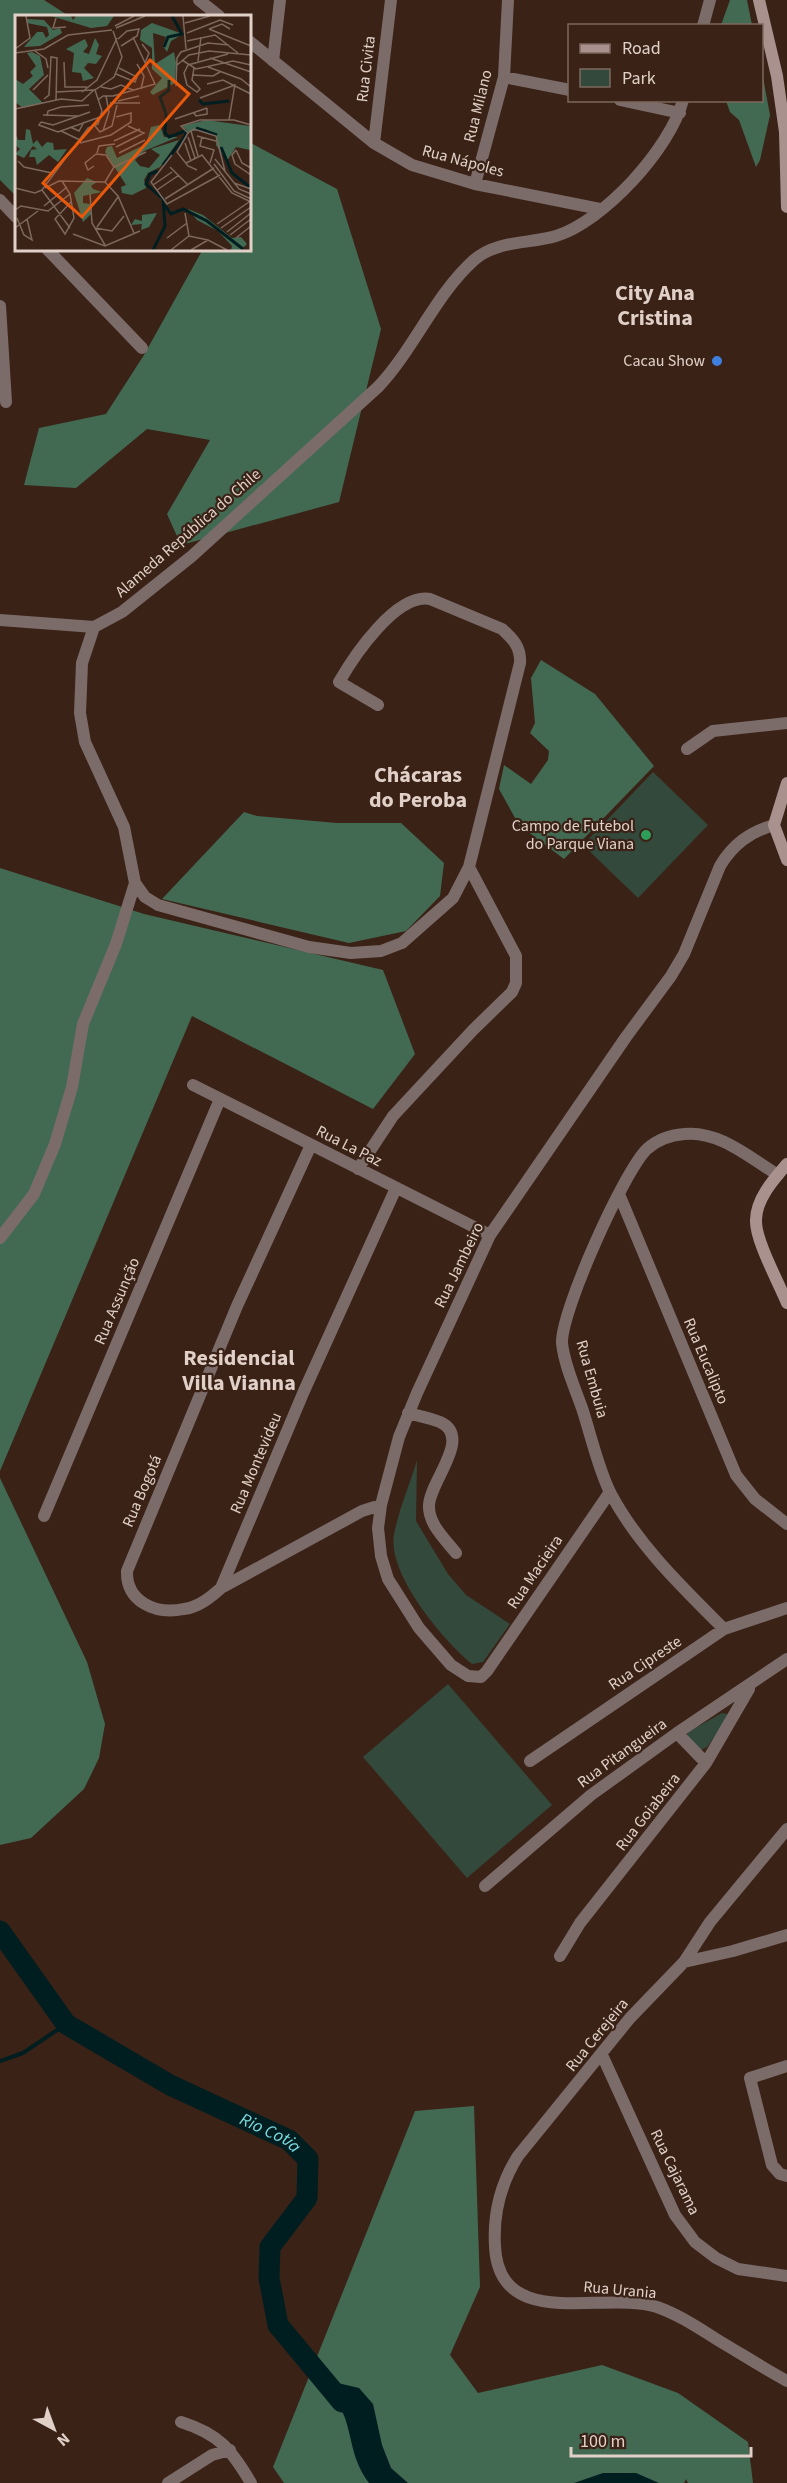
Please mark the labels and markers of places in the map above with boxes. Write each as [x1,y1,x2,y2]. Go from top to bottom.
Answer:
place label: Cacau Show [623,350,705,372]
marker: Cacau Show [710,354,724,368]
place label: Campo de Futebol do Parque Viana [512,815,634,855]
marker: Campo de Futebol do Parque Viana [639,828,653,842]

